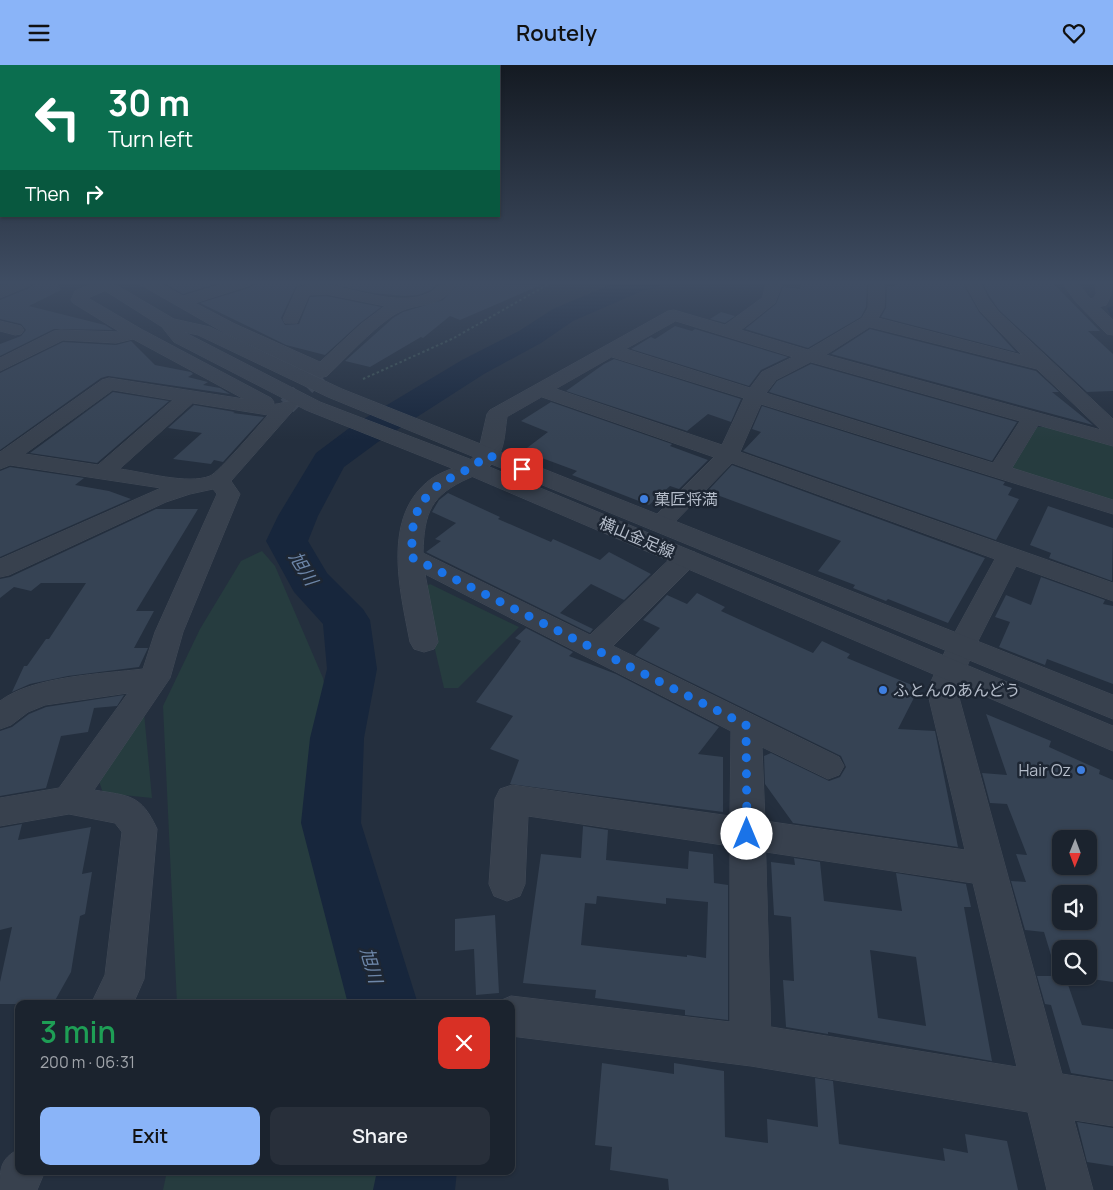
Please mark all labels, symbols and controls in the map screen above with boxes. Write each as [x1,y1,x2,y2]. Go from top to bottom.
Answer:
text: Routely [516,18,597,48]
icon: menu [25,19,53,47]
icon: heart [1060,19,1088,47]
text: 30 m [108,79,190,127]
icon: left [25,85,90,150]
text: Turn left [108,124,193,154]
icon: right [80,180,108,208]
text: Then [25,181,70,207]
pin [501,448,543,490]
icon: arrive [508,455,536,483]
place label: 菓匠将満 [654,488,718,510]
marker: 菓匠将満 [638,493,650,505]
street label: 横山金足線 [596,511,678,563]
water label: 旭川 [284,546,325,591]
place label: ふとんのあんどう [893,679,1021,701]
marker: ふとんのあんどう [877,684,889,696]
place label: Hair Oz [1018,759,1071,781]
marker: Hair Oz [1075,764,1087,776]
position arrow [720,807,772,859]
north arrow [1052,830,1098,875]
map controls [1052,830,1097,985]
button: sound [1052,885,1097,930]
button: search [1052,940,1097,985]
water label: 旭川 [356,944,389,988]
text: 3 min [40,1011,116,1052]
button: close [438,1017,490,1069]
text: 200 m · 06:31 [40,1051,135,1073]
button: Exit [40,1107,260,1165]
button: Share [270,1107,490,1165]

